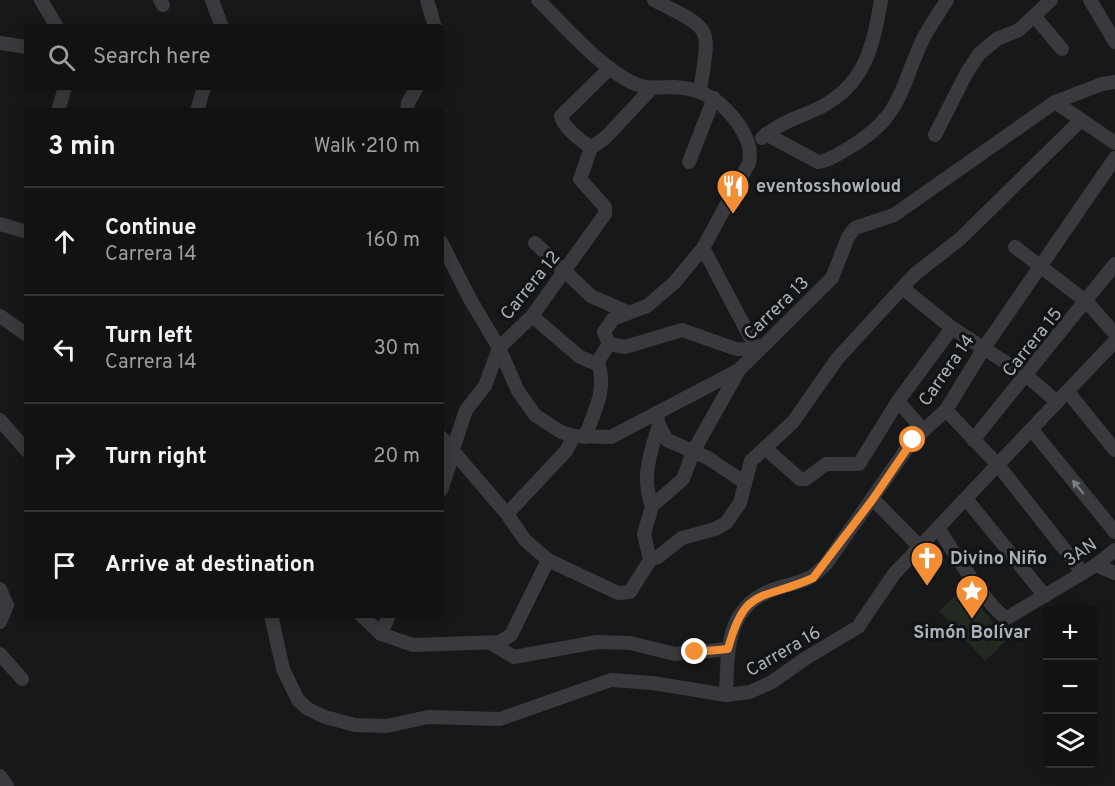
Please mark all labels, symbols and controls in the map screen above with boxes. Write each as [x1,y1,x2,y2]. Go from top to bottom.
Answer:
search box [24,24,444,90]
icon: search [45,41,78,74]
text: Search here [93,44,211,71]
text: 3 min [48,131,116,164]
text: Walk · 210 m [314,134,420,160]
restaurant icon: eventosshowloud [715,168,751,215]
place label: eventosshowloud [756,176,901,199]
text: Continue [105,215,196,242]
icon: ahead [48,225,81,258]
text: 160 m [366,228,420,254]
text: Carrera 14 [105,242,197,268]
street label: Carrera 12 [496,247,566,325]
street label: Carrera 13 [739,272,815,346]
street label: Carrera 15 [998,303,1068,382]
text: Turn left [105,323,193,350]
street label: Carrera 14 [914,330,980,411]
icon: left [48,333,81,366]
text: 30 m [374,336,420,362]
text: Carrera 14 [105,350,197,376]
route start [899,426,925,452]
icon: right [48,441,81,474]
text: Turn right [105,444,207,471]
text: 20 m [373,444,420,470]
one-way arrow [1072,479,1085,494]
street label: 3AN [1060,534,1102,573]
church icon: Divino Niño [909,540,945,587]
place label: Divino Niño [950,548,1047,571]
icon: arrive [48,549,81,582]
text: Arrive at destination [105,552,315,579]
place icon: Simón Bolívar [954,573,990,620]
map controls [1043,606,1097,768]
button: + [1043,606,1097,660]
street label: Carrera 16 [742,622,825,683]
place label: Simón Bolívar [913,622,1031,645]
route end [681,638,707,664]
button: − [1043,660,1097,714]
button: layers [1043,714,1097,768]

